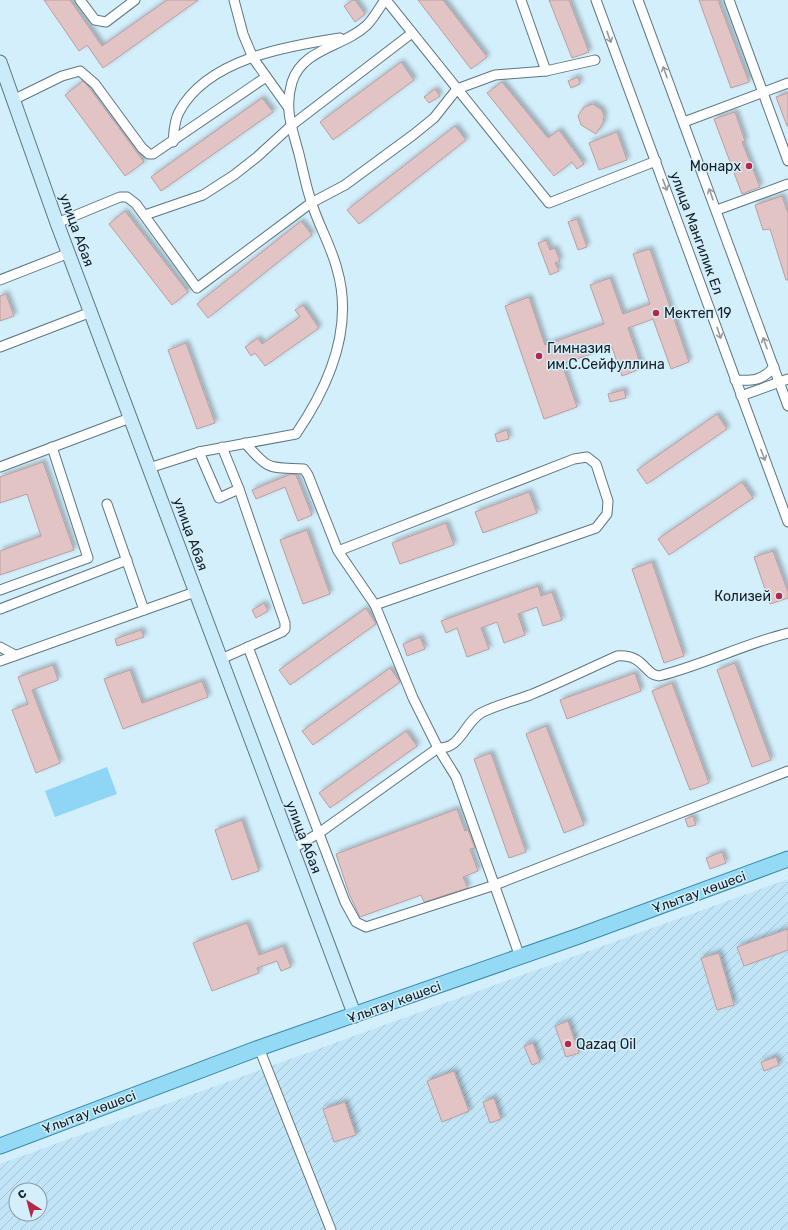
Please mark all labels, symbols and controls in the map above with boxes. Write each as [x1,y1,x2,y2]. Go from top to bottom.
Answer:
one-way arrow [606,30,614,42]
one-way arrow [661,67,669,79]
place label: Монарх [690,158,741,175]
marker: Монарх [744,161,754,171]
street label: улица Мангилик Ел [666,169,727,297]
one-way arrow [661,178,669,190]
one-way arrow [706,189,714,201]
street label: улица Абая [55,191,98,269]
place label: Мектеп 19 [664,305,731,322]
marker: Мектеп 19 [651,308,661,318]
one-way arrow [715,327,723,339]
one-way arrow [760,337,768,349]
place label: Гимназия им.С.Сейфуллина [547,340,665,373]
marker: Гимназия им.С.Сейфуллина [534,351,544,361]
one-way arrow [760,449,767,462]
street label: улица Абая [169,495,212,573]
place label: Колизей [714,588,771,605]
marker: Колизей [774,591,784,601]
street label: улица Абая [282,798,325,876]
street label: Ұлытау көшесі [650,868,748,917]
street label: Ұлытау көшесі [345,978,443,1027]
place label: Qazaq Oil [576,1036,636,1053]
marker: Qazaq Oil [563,1039,573,1049]
street label: Ұлытау көшесі [40,1087,138,1138]
north arrow [8,1182,48,1222]
text: С [15,1187,30,1202]

